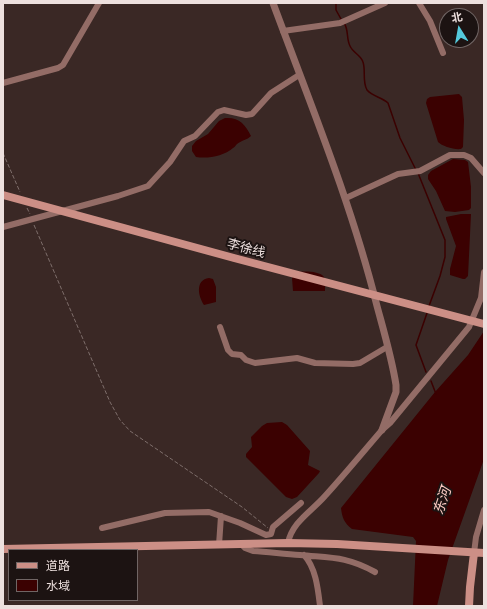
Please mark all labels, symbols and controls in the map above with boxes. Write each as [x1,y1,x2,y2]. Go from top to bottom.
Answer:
north arrow [439,8,479,48]
text: 北 [450,9,464,25]
street label: 李徐线 [225,236,267,262]
water label: 东河 [430,485,456,517]
legend [8,549,138,601]
text: 道路 [46,558,70,574]
text: 水域 [46,578,70,594]

